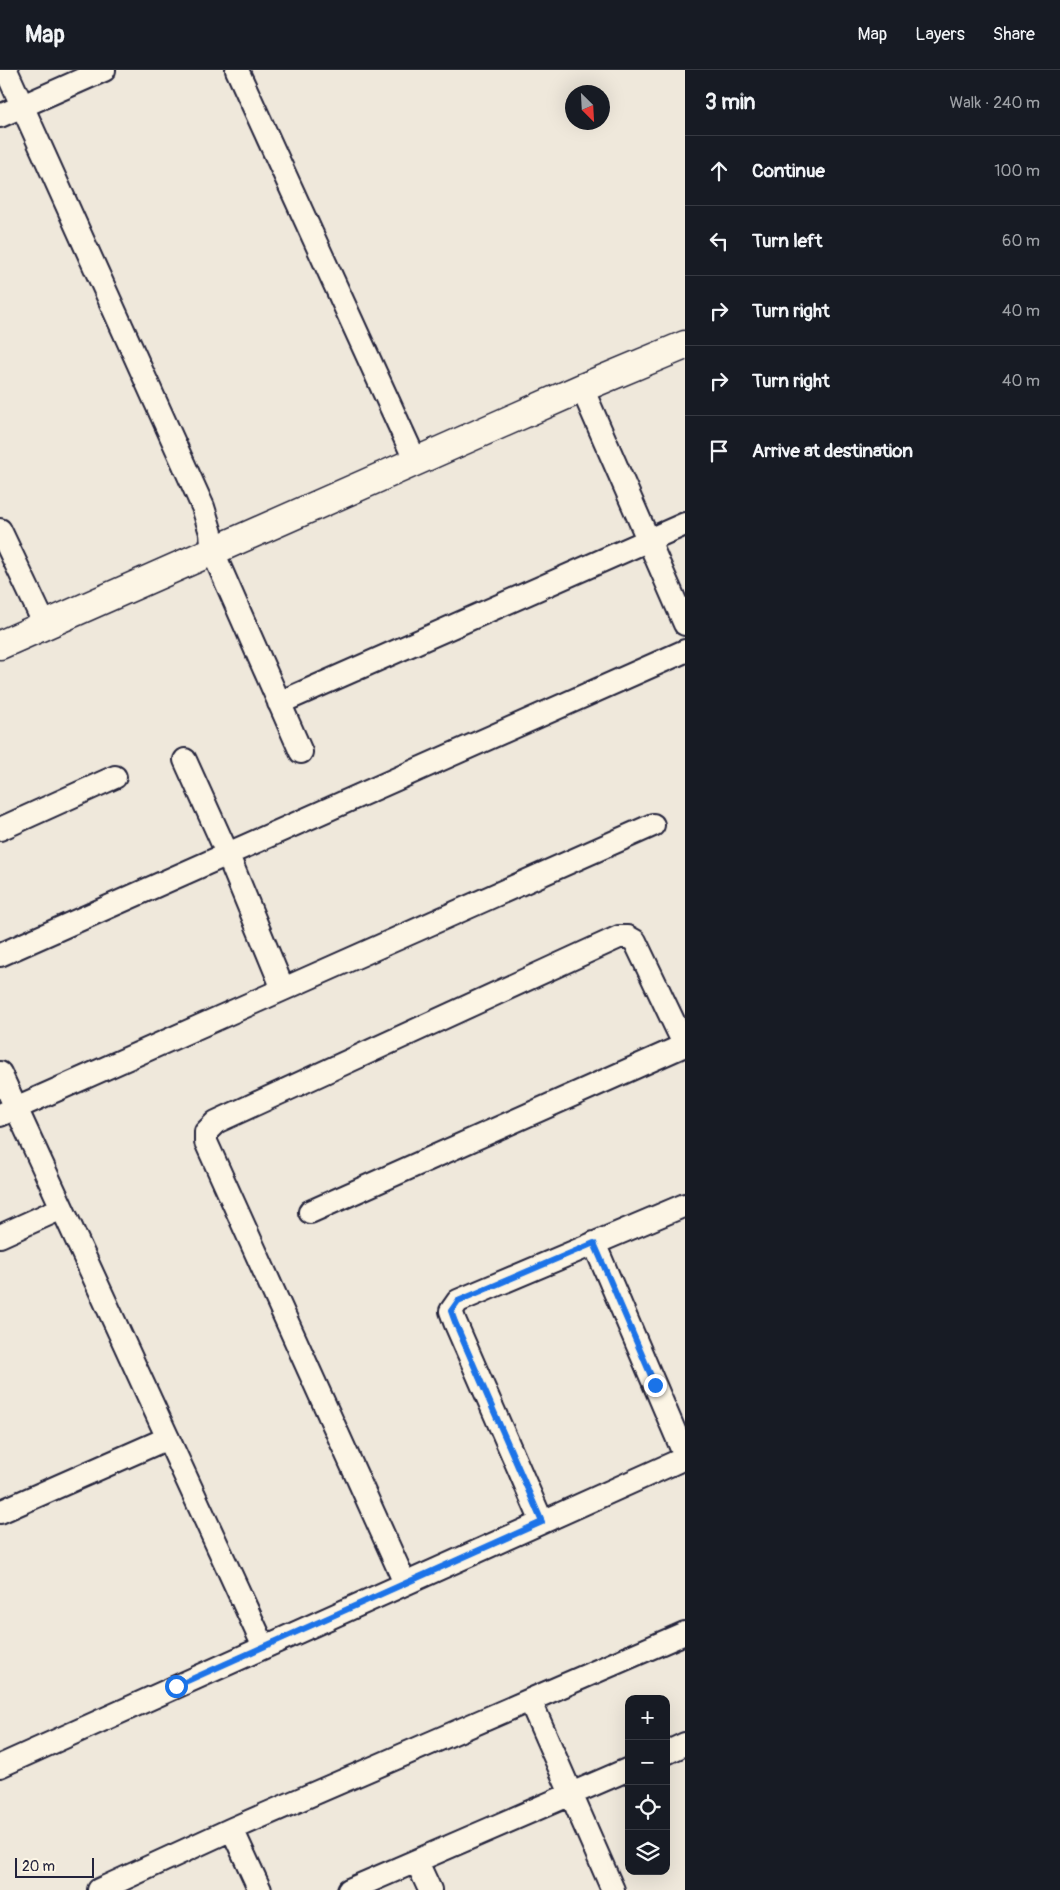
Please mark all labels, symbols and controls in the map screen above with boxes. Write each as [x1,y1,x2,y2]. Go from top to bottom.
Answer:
text: Map [25,20,65,49]
text: Map [858,23,887,46]
text: Layers [915,23,965,46]
text: Share [993,23,1035,46]
north arrow [565,85,610,130]
text: 3 min [705,89,755,116]
text: Walk · 240 m [949,93,1040,113]
icon: ahead [705,157,733,185]
text: Continue [752,159,825,183]
text: 100 m [994,161,1040,181]
icon: left [705,227,733,255]
text: Turn left [752,229,822,253]
text: 60 m [1002,231,1040,251]
icon: right [705,297,733,325]
text: Turn right [752,299,830,323]
text: 40 m [1002,301,1040,321]
icon: right [705,367,733,395]
text: Turn right [752,369,830,393]
text: 40 m [1002,371,1040,391]
icon: arrive [705,437,733,465]
text: Arrive at destination [752,439,913,463]
route end [644,1374,667,1397]
route start [165,1675,188,1698]
map controls [625,1695,670,1875]
button: + [625,1695,670,1740]
button: − [625,1740,670,1785]
button: locate [625,1785,670,1830]
button: layers [625,1830,670,1875]
scale bar [15,1855,94,1878]
text: 20 m [22,1858,55,1875]

